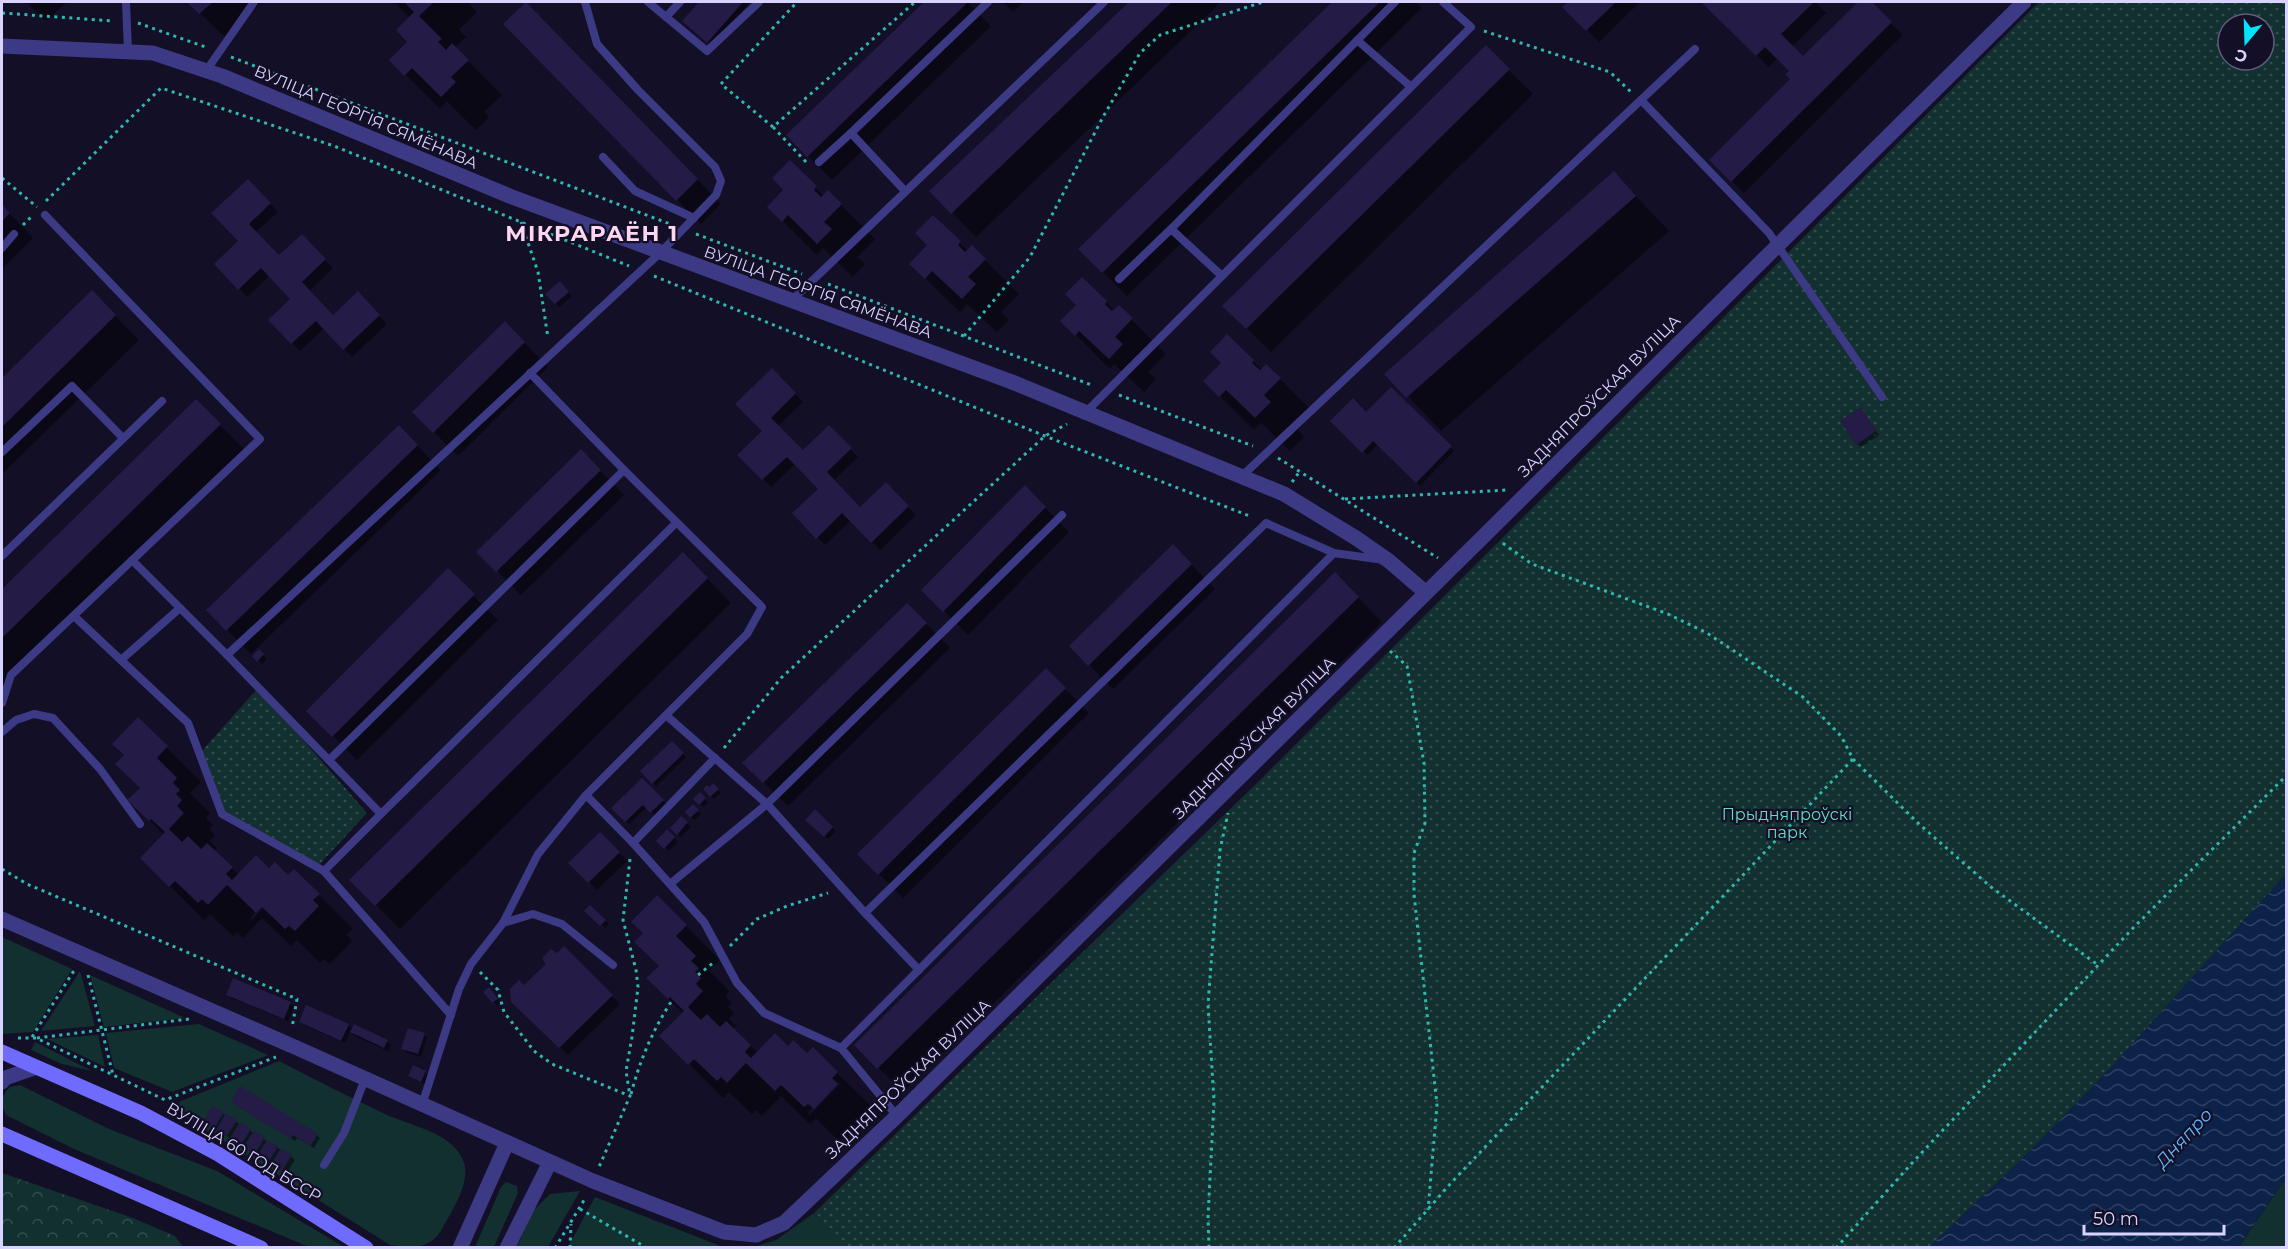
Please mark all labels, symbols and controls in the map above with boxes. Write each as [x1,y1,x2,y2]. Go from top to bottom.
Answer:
north arrow [2216,12,2276,72]
text: С [2232,45,2250,67]
street label: ВУЛІЦА ГЕОРГІЯ СЯМЁНАВА [251,60,481,173]
district label: МІКРАРАЁН 1 [505,220,679,247]
street label: ВУЛІЦА ГЕОРГІЯ СЯМЁНАВА [702,241,935,342]
street label: ЗАДНЯПРОЎСКАЯ ВУЛІЦА [1514,311,1684,481]
street label: ЗАДНЯПРОЎСКАЯ ВУЛІЦА [1169,653,1339,823]
park label: Прыдняпроўскі парк [1722,805,1852,842]
street label: ЗАДНЯПРОЎСКАЯ ВУЛІЦА [822,995,994,1163]
street label: ВУЛІЦА 60 ГОД БССР [163,1098,325,1206]
water label: Дняпро [2150,1104,2217,1174]
scale bar [2084,1198,2224,1236]
text: 50 m [2093,1208,2139,1230]

